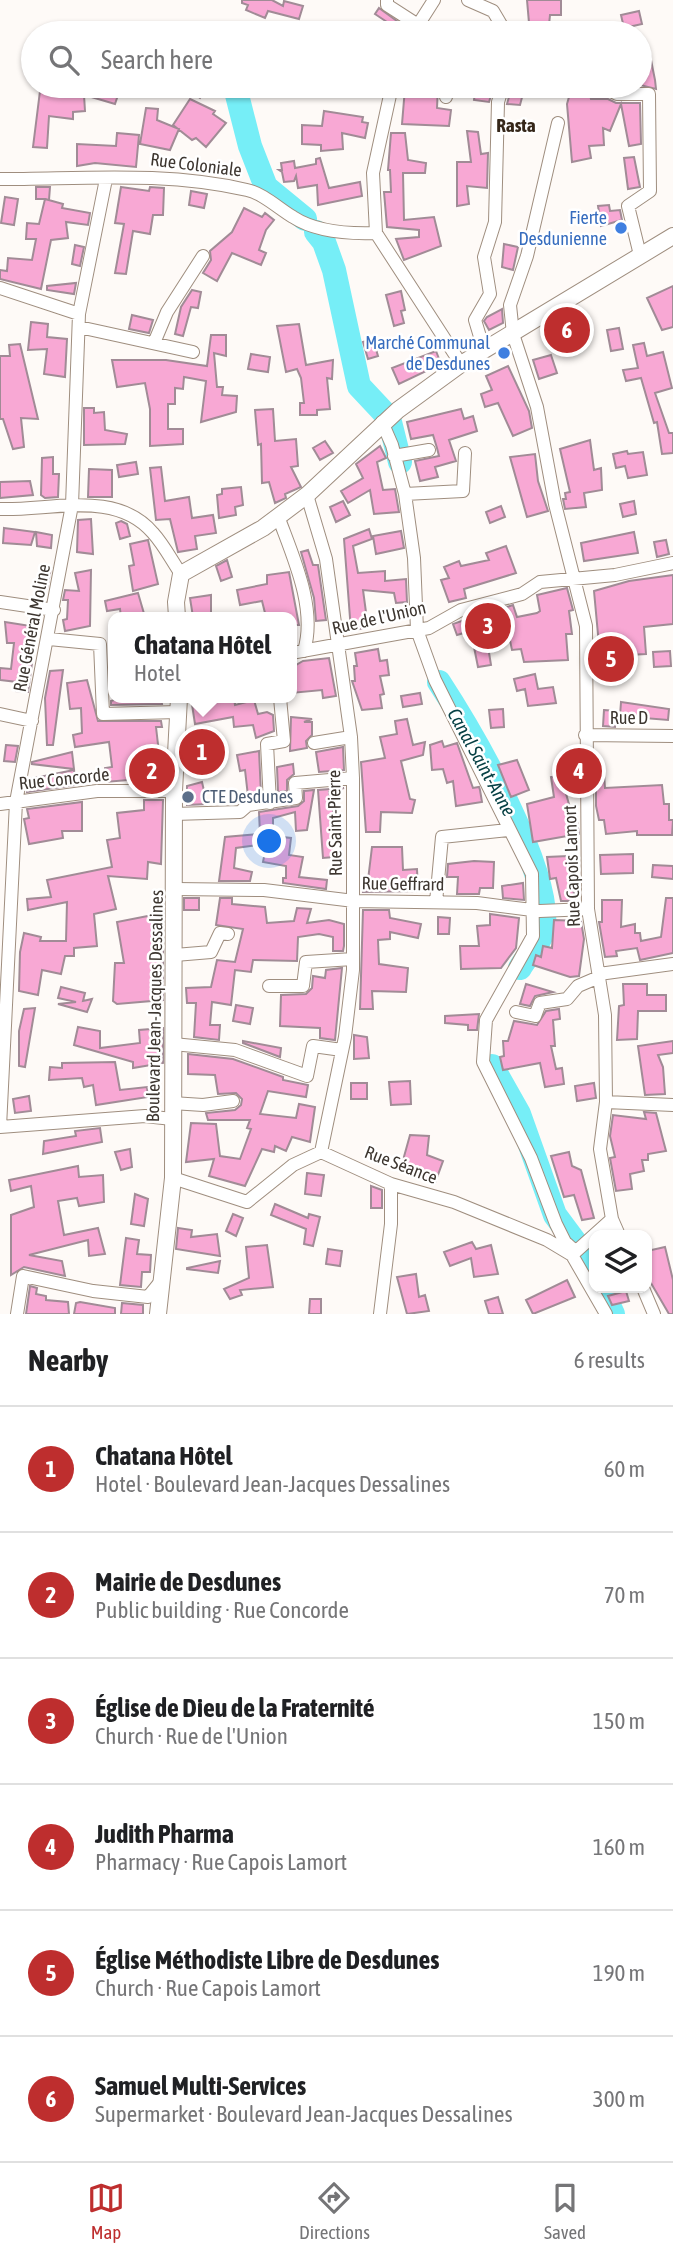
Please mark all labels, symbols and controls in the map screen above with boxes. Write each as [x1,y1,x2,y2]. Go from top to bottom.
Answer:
search box [21,21,652,98]
icon: search [45,41,83,79]
text: Search here [101,45,213,75]
district label: Rasta [496,114,536,136]
street label: Rue Coloniale [149,148,243,181]
place label: Fierte Desdunienne [518,207,607,249]
marker: Fierte Desdunienne [613,220,629,236]
pin: 6 [544,304,590,356]
place label: Marché Communal de Desdunes [365,332,490,374]
marker: Marché Communal de Desdunes [496,345,512,361]
street label: Rue Général Moline [9,562,54,694]
street label: Rue de l'Union [330,596,428,639]
pin: 3 [465,600,511,652]
popup [108,612,297,703]
text: Chatana Hôtel [134,630,271,660]
pin: 5 [588,633,634,685]
text: Hotel [134,660,181,686]
water label: Canal Saint-Anne [443,704,521,820]
street label: Rue D [610,707,648,728]
pin: 1 [179,726,225,778]
pin: 2 [129,745,175,797]
pin: 4 [556,745,602,797]
street label: Rue Concorde [18,763,110,794]
street label: Rue Saint-Pierre [323,770,346,876]
place label: CTE Desdunes [202,786,293,807]
marker: CTE Desdunes [180,789,196,805]
street label: Rue Capois Lamort [559,805,584,927]
your location [252,824,286,858]
street label: Rue Geffrard [361,872,445,895]
street label: Boulevard Jean-Jacques Dessalines [142,890,167,1122]
street label: Rue Séance [362,1141,440,1188]
map controls [589,1230,652,1293]
button: layers [589,1230,652,1293]
text: Nearby [28,1343,108,1377]
text: 6 results [574,1347,645,1373]
text: Chatana Hôtel [95,1441,233,1471]
text: 1 [46,1456,56,1482]
text: 60 m [604,1456,645,1482]
text: Hotel · Boulevard Jean-Jacques Dessalines [95,1471,450,1497]
text: Mairie de Desdunes [95,1567,281,1597]
text: 2 [46,1582,56,1608]
text: 70 m [604,1582,645,1608]
text: Public building · Rue Concorde [95,1597,349,1623]
text: Église de Dieu de la Fraternité [95,1693,375,1723]
text: 3 [46,1708,56,1734]
text: 150 m [593,1708,645,1734]
text: Church · Rue de l'Union [95,1723,288,1749]
text: Judith Pharma [95,1819,234,1849]
text: 4 [46,1834,56,1860]
text: 160 m [593,1834,645,1860]
text: Pharmacy · Rue Capois Lamort [95,1849,347,1875]
text: Église Méthodiste Libre de Desdunes [95,1945,439,1975]
text: 5 [46,1960,56,1986]
text: 190 m [593,1960,645,1986]
text: Church · Rue Capois Lamort [95,1975,321,2001]
text: Samuel Multi-Services [95,2071,306,2101]
text: 6 [46,2086,56,2112]
text: 300 m [593,2086,645,2112]
text: Supermarket · Boulevard Jean-Jacques Dessalines [95,2101,513,2127]
tab: Map [87,2179,125,2243]
tab: Directions [299,2179,370,2243]
tab: Saved [544,2179,586,2243]

